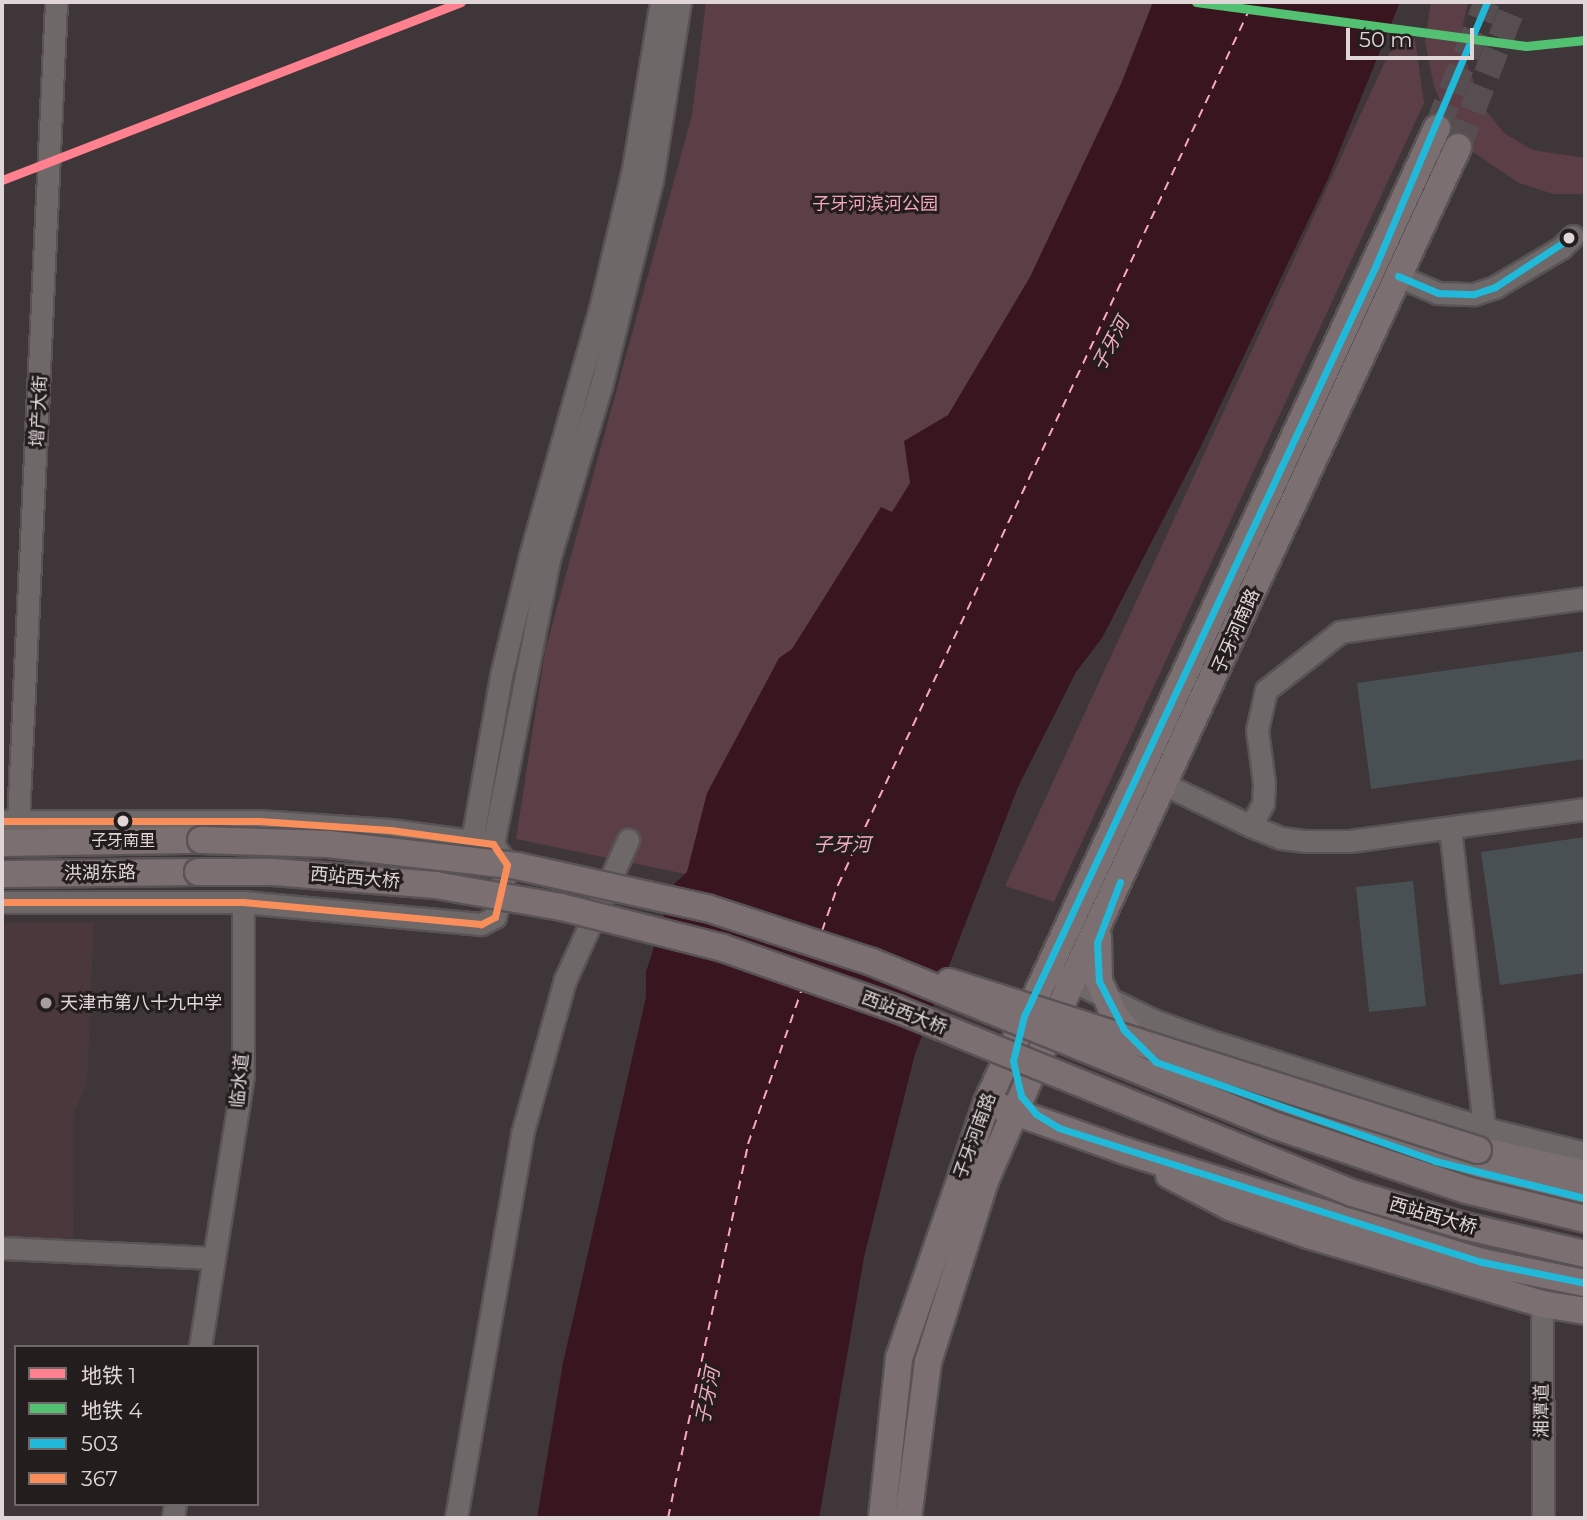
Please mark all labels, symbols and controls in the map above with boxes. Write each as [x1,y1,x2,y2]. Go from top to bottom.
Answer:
scale bar [1349,14,1477,58]
text: 50 m [1359,27,1413,52]
park label: 子牙河滨河公园 [812,193,938,215]
unlabelled marker [1562,231,1576,245]
water label: 子牙河 [1088,313,1134,375]
street label: 增产大街 [26,374,52,448]
street label: 子牙河南路 [1208,585,1264,677]
marker: 子牙南里 [116,814,130,828]
place label: 子牙南里 [91,831,155,851]
water label: 子牙河 [814,834,870,856]
street label: 洪湖东路 [64,862,136,884]
street label: 西站西大桥 [309,863,401,893]
street label: 西站西大桥 [858,987,950,1039]
place label: 天津市第八十九中学 [60,992,222,1014]
marker: 天津市第八十九中学 [38,995,54,1011]
street label: 临水道 [227,1053,253,1109]
street label: 子牙河南路 [949,1090,1001,1182]
street label: 西站西大桥 [1387,1193,1479,1239]
legend [14,1345,259,1506]
text: 地铁 1 [81,1363,136,1388]
water label: 子牙河 [691,1366,725,1426]
street label: 湘潭道 [1531,1384,1553,1438]
text: 地铁 4 [81,1398,142,1423]
text: 503 [81,1431,118,1456]
text: 367 [81,1466,118,1491]

